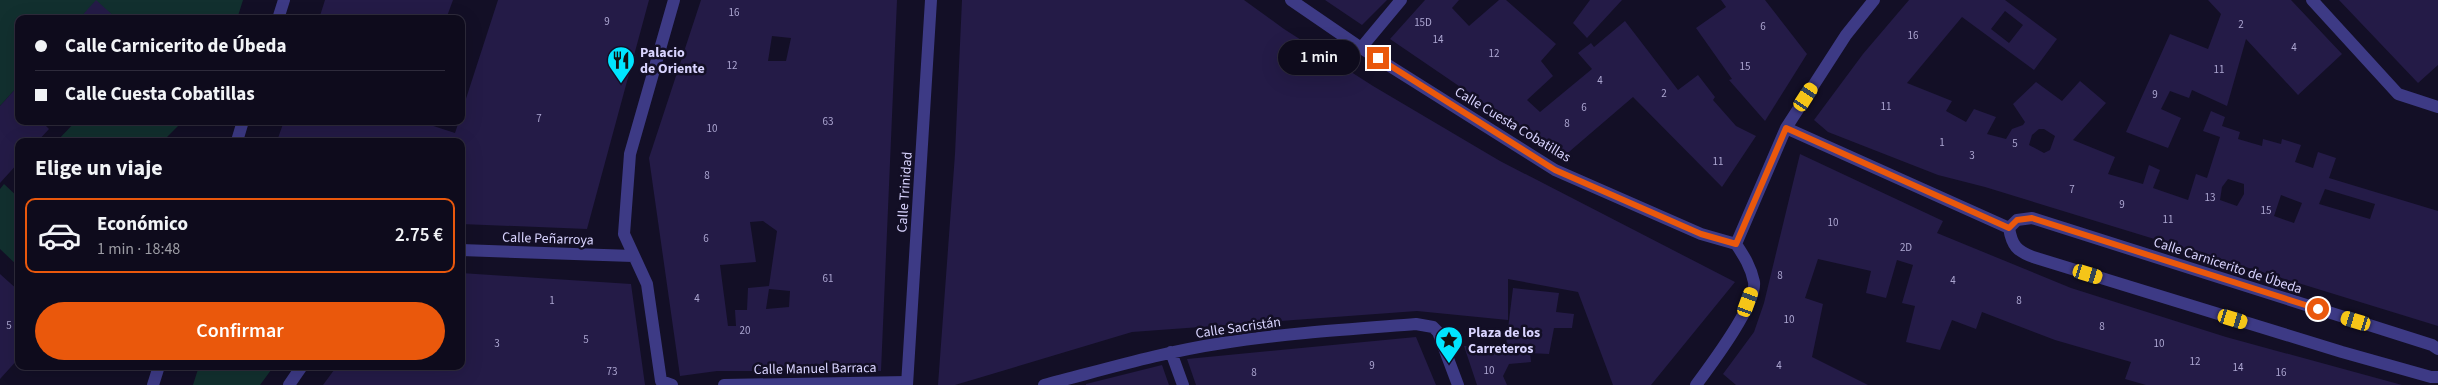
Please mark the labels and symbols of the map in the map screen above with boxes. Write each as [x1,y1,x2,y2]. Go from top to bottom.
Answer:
house number: 16 [729,5,740,20]
house number: 9 [604,14,610,29]
house number: 15D [1414,15,1432,30]
house number: 2 [2238,17,2244,32]
house number: 6 [1760,19,1766,34]
house number: 16 [1908,28,1919,43]
house number: 14 [1433,32,1444,47]
callout: 1 min [1278,40,1360,76]
house number: 4 [2291,40,2297,55]
place label: Palacio de Oriente [640,43,705,79]
restaurant icon: Palacio de Oriente [606,45,636,84]
house number: 12 [1489,46,1499,61]
route end [1367,47,1389,69]
house number: 12 [727,58,737,73]
house number: 15 [1740,59,1750,74]
house number: 11 [2214,62,2224,77]
house number: 4 [1597,73,1603,88]
car [1791,80,1820,114]
street label: Calle Cuesta Cobatillas [1451,82,1575,168]
house number: 2 [1661,86,1667,101]
house number: 9 [2152,87,2158,102]
house number: 11 [1881,99,1891,114]
house number: 6 [1581,100,1587,115]
house number: 7 [536,111,542,126]
house number: 63 [823,114,833,129]
house number: 8 [1564,116,1570,131]
house number: 10 [707,121,717,136]
house number: 1 [1939,135,1945,150]
house number: 5 [2012,136,2018,151]
house number: 3 [1969,148,1975,163]
street label: Calle Trinidad [892,151,918,233]
house number: 11 [1713,154,1723,169]
house number: 8 [704,168,710,183]
house number: 7 [2069,182,2075,197]
house number: 13 [2205,190,2215,205]
house number: 9 [2119,197,2125,212]
house number: 15 [2261,203,2271,218]
house number: 11 [2163,212,2173,227]
house number: 10 [1828,215,1838,230]
street label: Calle Peñarroya [502,227,594,251]
house number: 6 [703,231,709,246]
street label: Calle Carnicerito de Úbeda [2151,232,2305,299]
house number: 2D [1900,240,1912,255]
car [2071,262,2104,286]
house number: 8 [1777,268,1783,283]
house number: 61 [823,271,833,286]
house number: 4 [1950,273,1956,288]
car [1735,285,1760,319]
house number: 4 [694,291,700,306]
house number: 1 [549,293,555,308]
house number: 8 [2016,293,2022,308]
route start [2307,298,2329,320]
car [2216,307,2249,331]
car [2339,309,2372,333]
street label: Calle Sacristán [1194,312,1282,344]
house number: 10 [1784,312,1794,327]
house number: 5 [6,318,12,333]
house number: 8 [2099,319,2105,334]
house number: 20 [740,323,750,338]
place label: Plaza de los Carreteros [1468,323,1540,359]
place icon: Plaza de los Carreteros [1434,325,1464,364]
house number: 5 [583,332,589,347]
house number: 3 [494,336,500,351]
house number: 10 [2154,336,2164,351]
house number: 12 [2190,354,2200,369]
street label: Calle Manuel Barraca [753,358,877,380]
house number: 9 [1369,358,1375,373]
house number: 4 [1776,358,1782,373]
house number: 14 [2233,360,2244,375]
house number: 10 [1484,363,1494,378]
house number: 73 [607,364,617,379]
house number: 8 [1251,365,1257,380]
house number: 16 [2276,365,2287,380]

